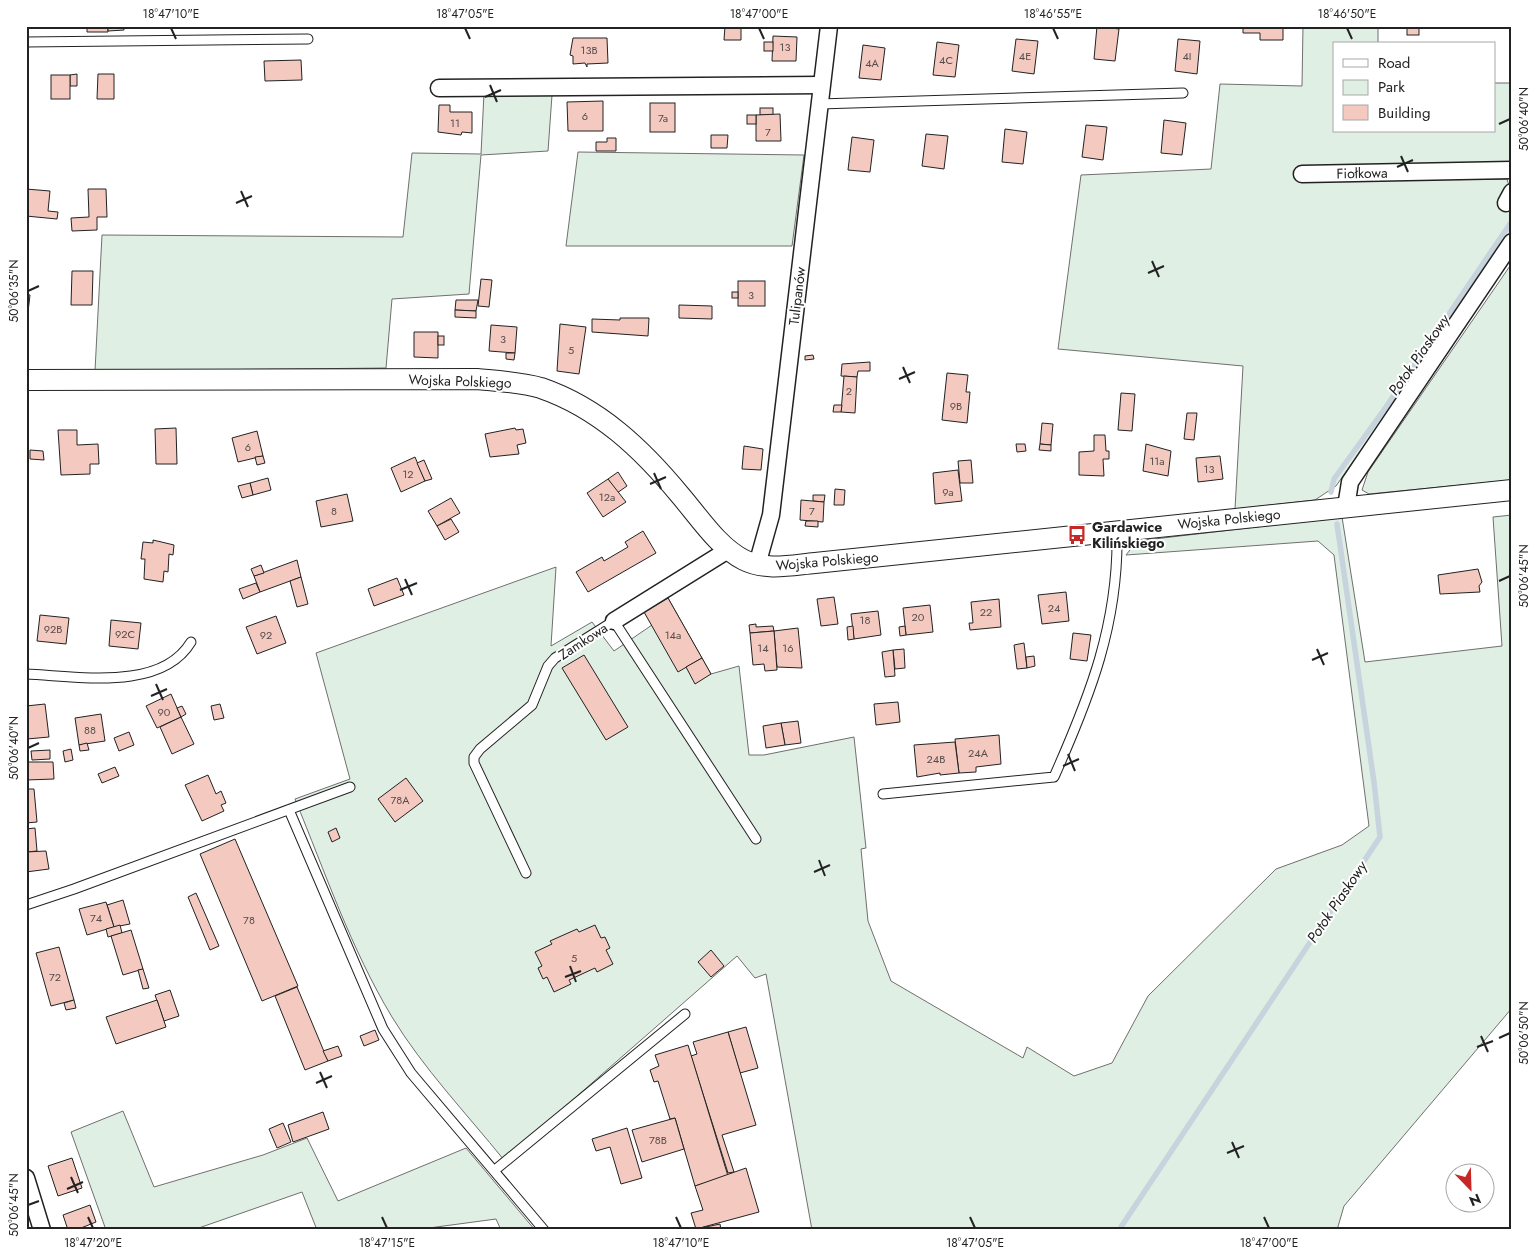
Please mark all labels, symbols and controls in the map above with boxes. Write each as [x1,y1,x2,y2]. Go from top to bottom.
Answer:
text: 18°47'10"E [143,5,199,23]
text: 18°47'05"E [436,5,494,23]
text: 18°47'00"E [730,5,788,23]
text: 18°46'55"E [1024,5,1082,23]
text: 18°46'50"E [1318,5,1376,23]
house number: 13 [780,39,790,55]
house number: 13B [580,42,598,58]
legend [1333,42,1496,132]
house number: 4E [1019,48,1031,64]
house number: 4I [1182,48,1192,64]
house number: 4C [939,52,953,68]
text: Road [1378,52,1410,74]
house number: 4A [865,55,880,71]
text: Park [1378,76,1405,98]
text: 50°06'40"N [1515,87,1533,151]
text: Building [1378,102,1430,124]
house number: 6 [582,108,588,124]
house number: 7a [658,110,668,126]
house number: 11 [450,115,460,131]
house number: 7 [765,124,771,140]
street label: Fiołkowa [1336,163,1388,183]
text: 50°06'35"N [5,259,23,323]
street label: Tulipanów [784,265,811,326]
house number: 3 [748,287,754,303]
water label: Potok Piaskowy [1383,309,1456,400]
house number: 3 [500,331,506,347]
house number: 5 [568,342,574,358]
street label: Wojska Polskiego [408,369,512,393]
house number: 2 [846,383,852,399]
house number: 9B [950,398,962,414]
house number: 6 [245,439,251,455]
house number: 11a [1149,453,1165,469]
house number: 13 [1204,461,1214,477]
house number: 12 [402,466,414,482]
house number: 9a [942,484,954,500]
house number: 12a [599,489,615,505]
house number: 8 [331,503,337,519]
house number: 7 [809,503,815,519]
street label: Wojska Polskiego [1177,504,1282,534]
place label: Gardawice Kilińskiego [1092,517,1165,553]
bus stop icon: Gardawice Kilińskiego [1066,524,1088,546]
text: 50°06'45"N [1515,544,1533,608]
street label: Wojska Polskiego [775,547,880,575]
house number: 24 [1048,600,1061,616]
house number: 22 [980,604,992,620]
house number: 20 [912,609,925,625]
house number: 18 [860,612,870,628]
street label: Zamkowa [555,618,611,664]
house number: 92B [44,621,62,637]
house number: 92C [115,626,135,642]
house number: 92 [260,627,272,643]
house number: 14a [665,627,681,643]
house number: 14 [757,640,769,656]
house number: 16 [782,640,794,656]
house number: 90 [158,704,171,720]
text: 50°06'40"N [5,716,23,780]
house number: 88 [84,722,96,738]
house number: 24A [968,745,989,761]
house number: 24B [927,751,945,767]
house number: 78A [391,792,410,808]
water label: Potok Piaskowy [1301,855,1373,947]
house number: 74 [90,910,103,926]
house number: 78 [243,912,255,928]
house number: 5 [571,950,577,966]
house number: 72 [49,969,61,985]
text: 50°06'50"N [1515,1001,1533,1065]
house number: 78B [649,1132,667,1148]
north arrow [1446,1164,1496,1214]
text: 50°06'45"N [5,1173,23,1237]
text: N [1466,1189,1484,1211]
text: 18°47'20"E [64,1234,122,1252]
text: 18°47'15"E [359,1234,415,1252]
text: 18°47'10"E [653,1234,709,1252]
text: 18°47'05"E [946,1234,1004,1252]
text: 18°47'00"E [1240,1234,1298,1252]

